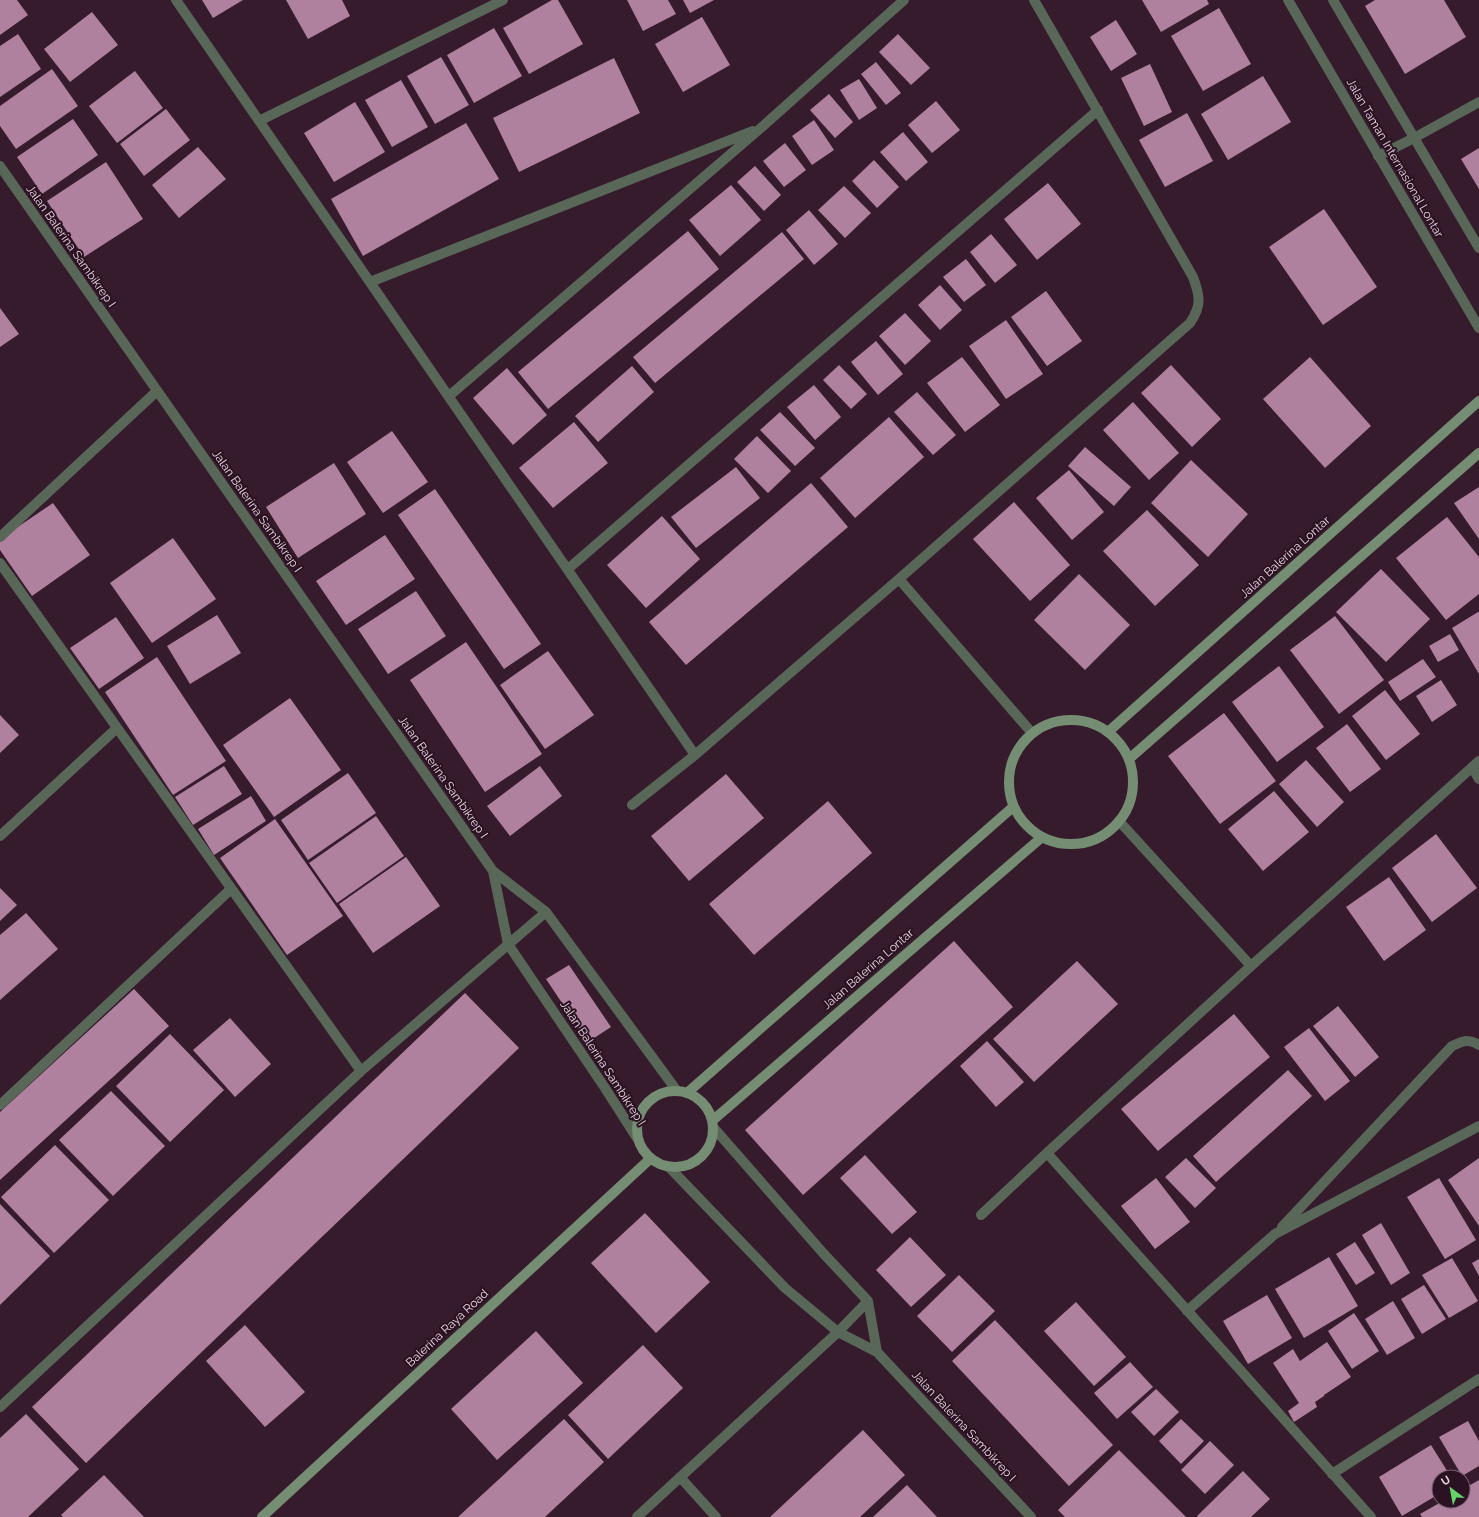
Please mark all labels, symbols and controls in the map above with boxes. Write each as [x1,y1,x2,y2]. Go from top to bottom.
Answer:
street label: Jalan Taman Internasional Lontar [1344,76,1447,241]
street label: Jalan Balerina Sambikrep I [23,182,119,310]
street label: Jalan Balerina Sambikrep I [209,447,305,575]
street label: Jalan Balerina Lontar [1237,512,1333,601]
street label: Jalan Balerina Sambikrep I [395,713,491,841]
street label: Jalan Balerina Lontar [820,925,917,1012]
street label: Jalan Balerina Sambikrep I [557,998,649,1128]
street label: Balerina Raya Road [403,1286,491,1370]
street label: Jalan Balerina Sambikrep I [909,1368,1019,1484]
north arrow [1431,1469,1471,1509]
text: U [1439,1473,1453,1489]

